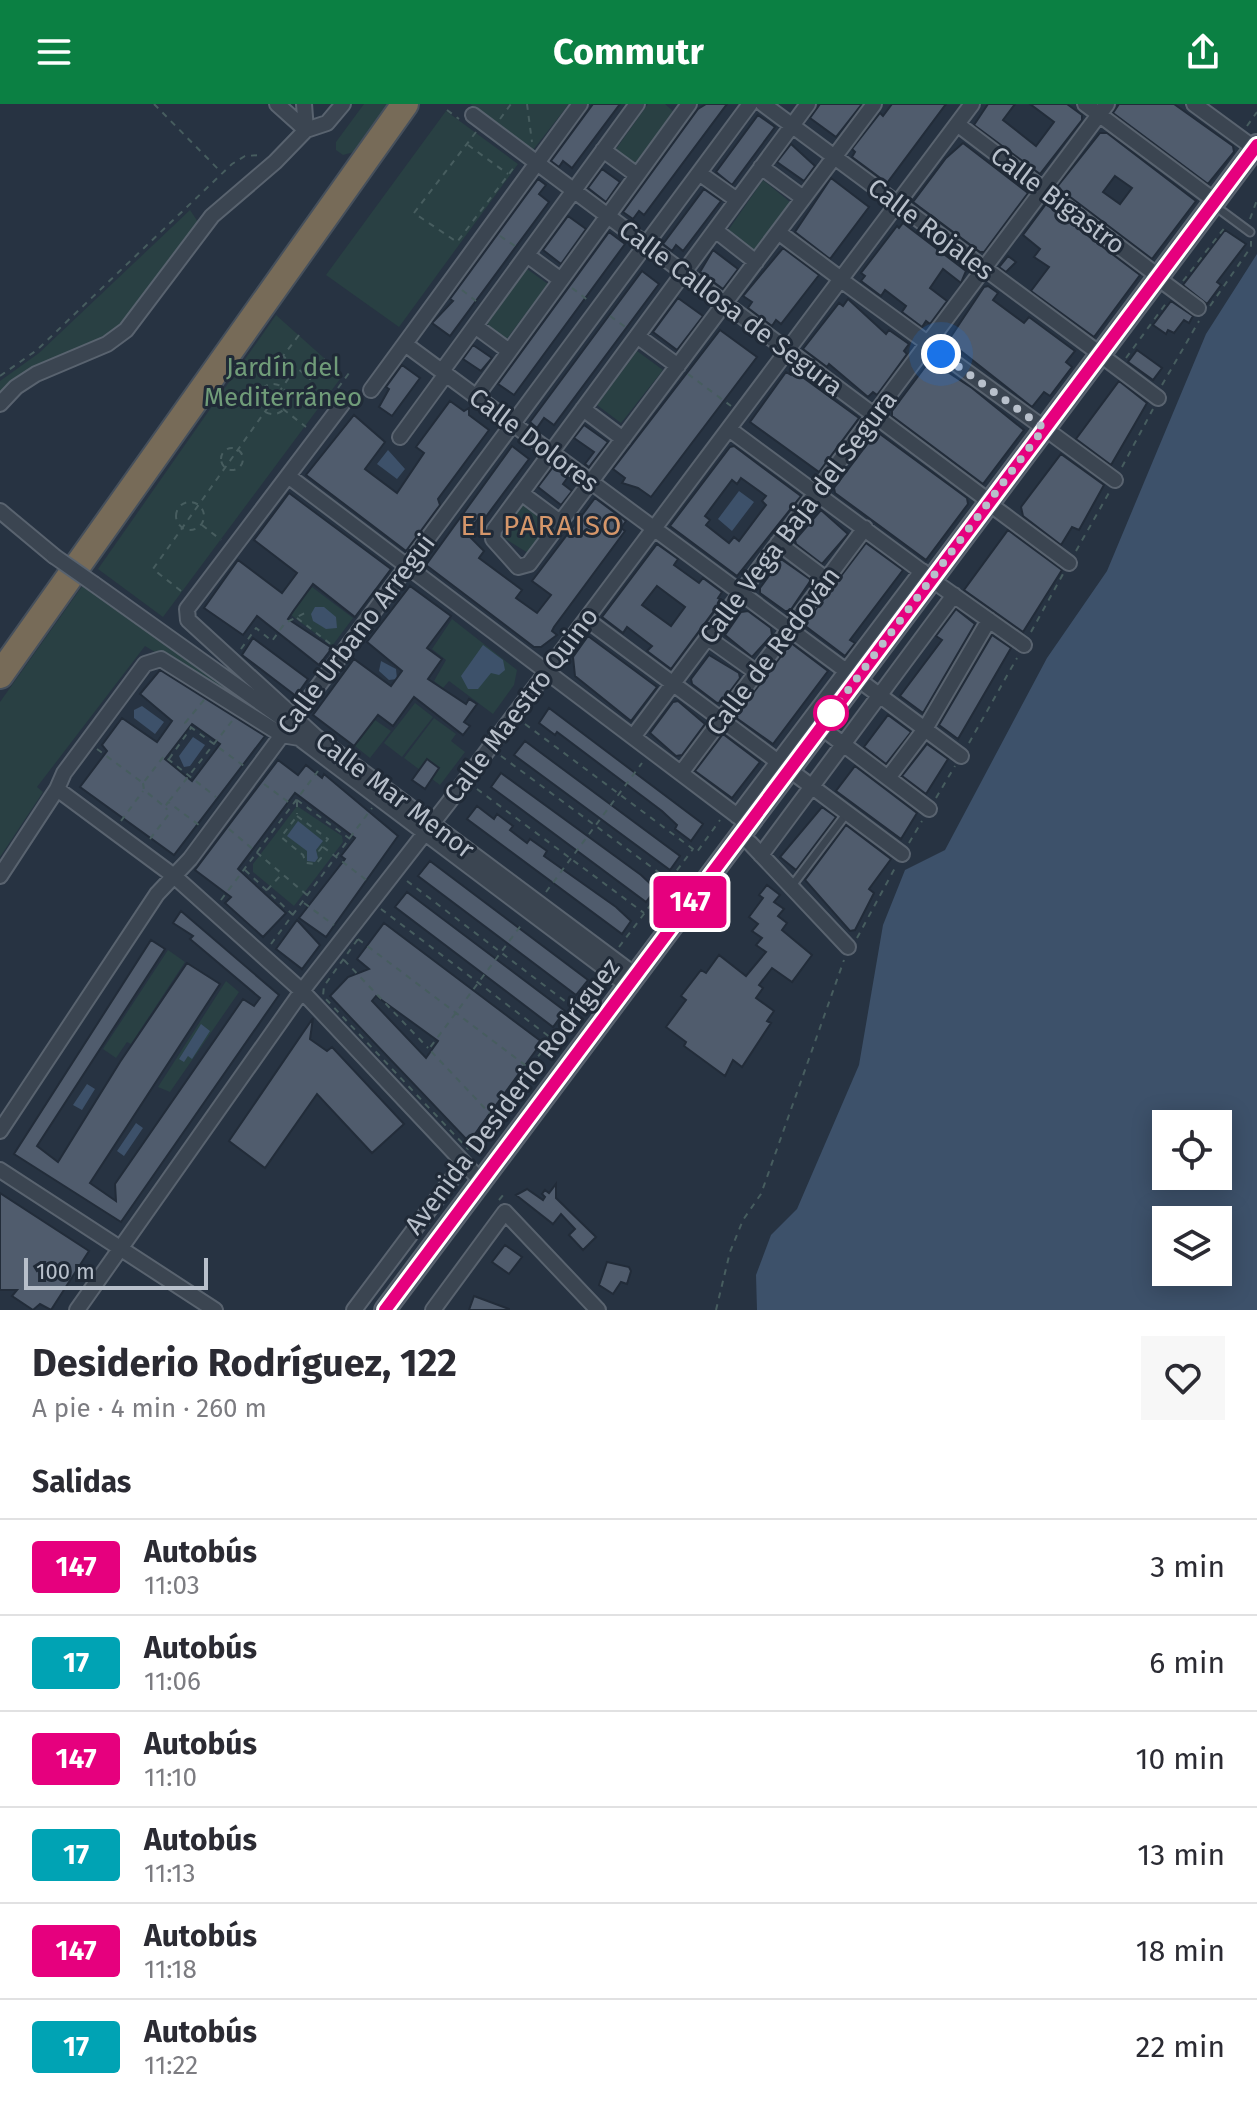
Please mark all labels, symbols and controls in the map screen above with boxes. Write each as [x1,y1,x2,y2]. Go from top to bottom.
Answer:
icon: menu [32,30,76,74]
text: Commutr [553,30,704,74]
icon: share [1181,30,1225,74]
street label: Calle Bigastro [984,140,1131,261]
street label: Calle Rojales [862,172,1000,287]
street label: Calle Callosa de Segura [613,214,849,403]
your location [921,334,961,374]
park label: Jardín del Mediterráneo [204,352,362,413]
street label: Calle Dolores [463,382,605,499]
street label: Calle Vega Baja del Segura [693,385,904,650]
district label: EL PARAISO [461,509,623,542]
street label: Calle Urbano Arregui [271,528,442,740]
street label: Calle de Redován [700,561,847,742]
street label: Calle Maestro Quino [438,601,605,809]
unlabelled marker [814,696,848,730]
street label: Calle Mar Menor [309,726,480,865]
line badge: 147 [644,876,736,928]
text: 147 [669,885,711,918]
street label: Avenida Desiderio Rodríguez [398,952,626,1240]
map controls [1152,1110,1232,1286]
button: locate [1152,1110,1232,1190]
button: layers [1152,1206,1232,1286]
scale bar [24,1254,208,1290]
text: 100 m [36,1258,95,1285]
button: heart [1141,1336,1225,1420]
text: Desiderio Rodríguez, 122 [32,1340,457,1386]
text: A pie · 4 min · 260 m [32,1393,267,1424]
text: Salidas [32,1464,131,1500]
text: Autobús [144,1534,257,1570]
text: 3 min [1150,1549,1225,1585]
text: 147 [55,1550,97,1583]
text: 11:03 [144,1570,200,1601]
text: Autobús [144,1630,257,1666]
text: 6 min [1149,1645,1225,1681]
text: 17 [63,1646,89,1679]
text: 11:06 [144,1666,201,1697]
text: Autobús [144,1726,257,1762]
text: 10 min [1136,1741,1225,1777]
text: 147 [55,1742,97,1775]
text: 11:10 [144,1762,197,1793]
text: Autobús [144,1822,257,1858]
text: 13 min [1137,1837,1225,1873]
text: 17 [63,1838,89,1871]
text: 11:13 [144,1858,196,1889]
text: Autobús [144,1918,257,1954]
text: 18 min [1136,1933,1225,1969]
text: 147 [55,1934,97,1967]
text: 11:18 [144,1954,197,1985]
text: Autobús [144,2014,257,2050]
text: 22 min [1136,2029,1225,2065]
text: 17 [63,2030,89,2063]
text: 11:22 [144,2050,198,2081]

